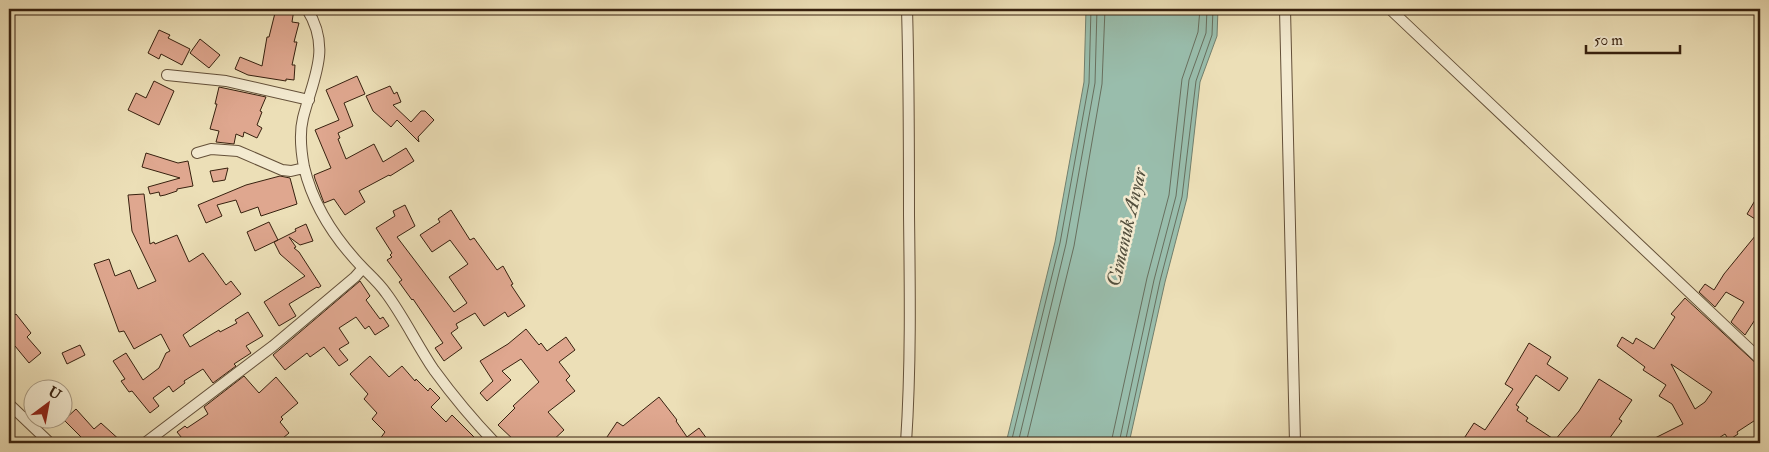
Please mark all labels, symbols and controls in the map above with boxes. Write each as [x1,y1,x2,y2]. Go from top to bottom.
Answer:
scale bar [1586,22,1680,54]
text: 50 m [1594,31,1623,50]
water label: Cimanuk Anyar [1101,164,1153,289]
north arrow [22,380,72,430]
text: U [45,383,64,404]

